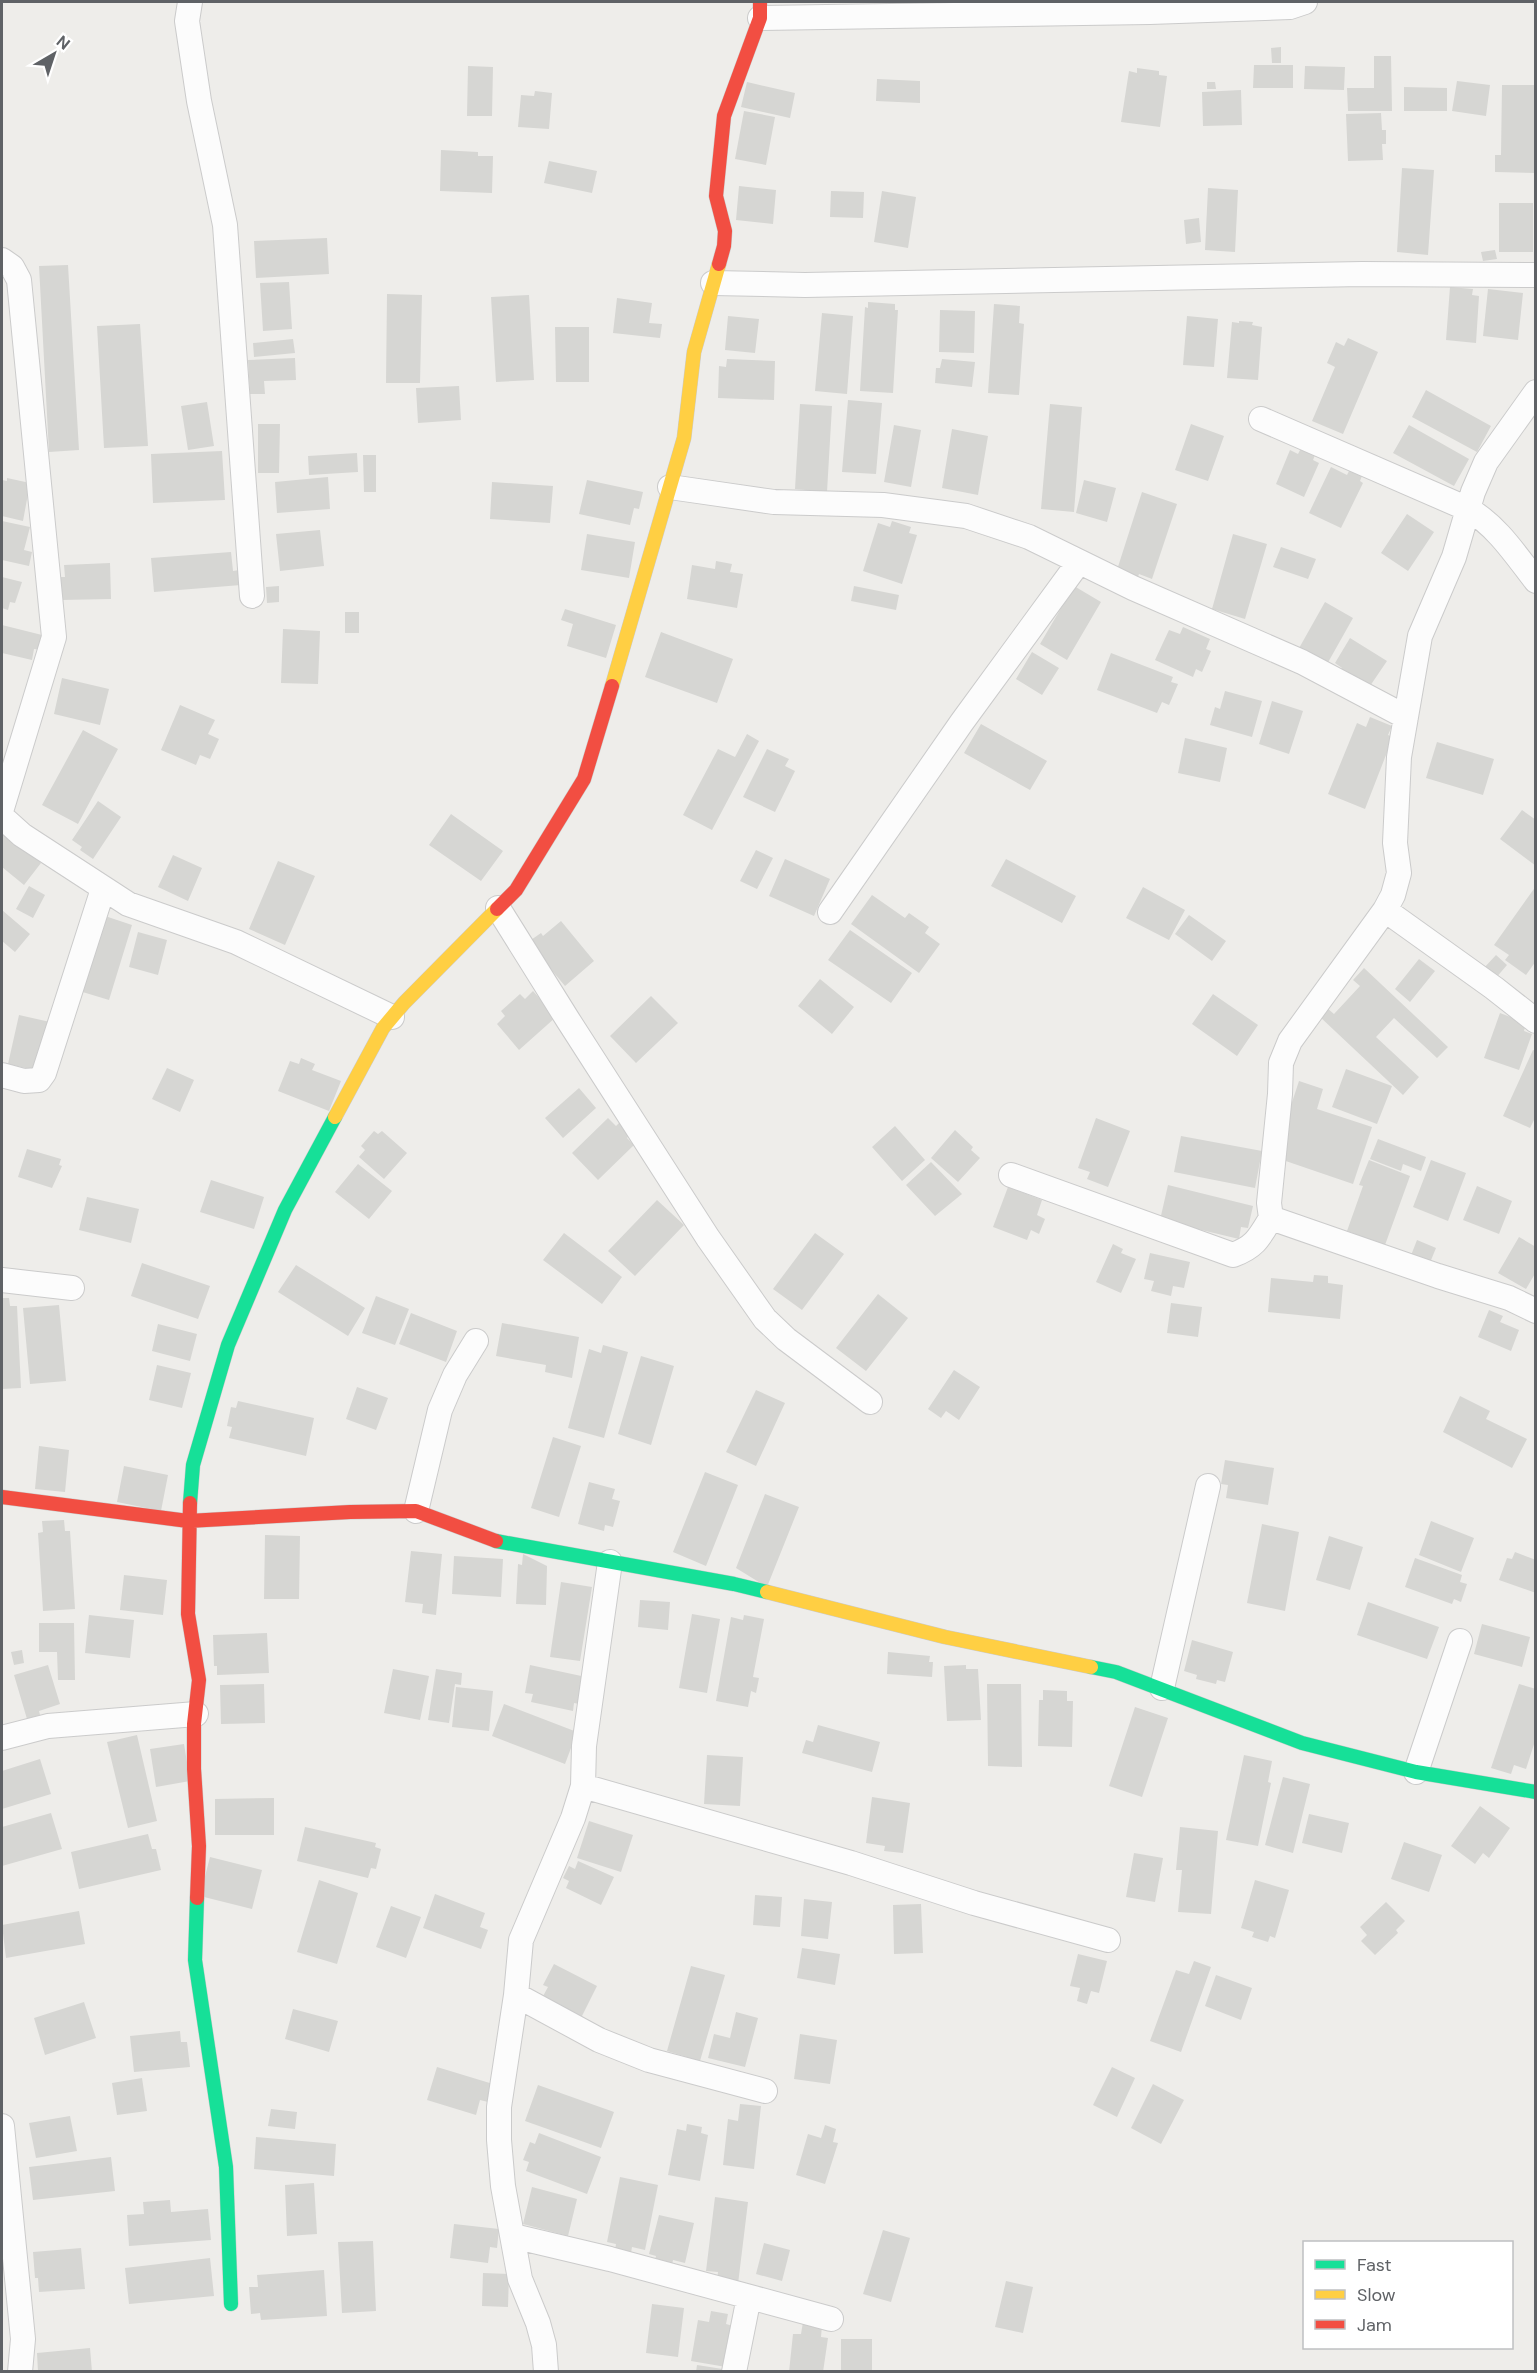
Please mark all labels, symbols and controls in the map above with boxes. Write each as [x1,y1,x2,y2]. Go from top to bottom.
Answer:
north arrow [24,24,84,84]
text: N [52,31,74,55]
legend [1303,2241,1513,2349]
text: Fast [1357,2253,1392,2277]
text: Slow [1357,2283,1396,2307]
text: Jam [1357,2313,1392,2337]

